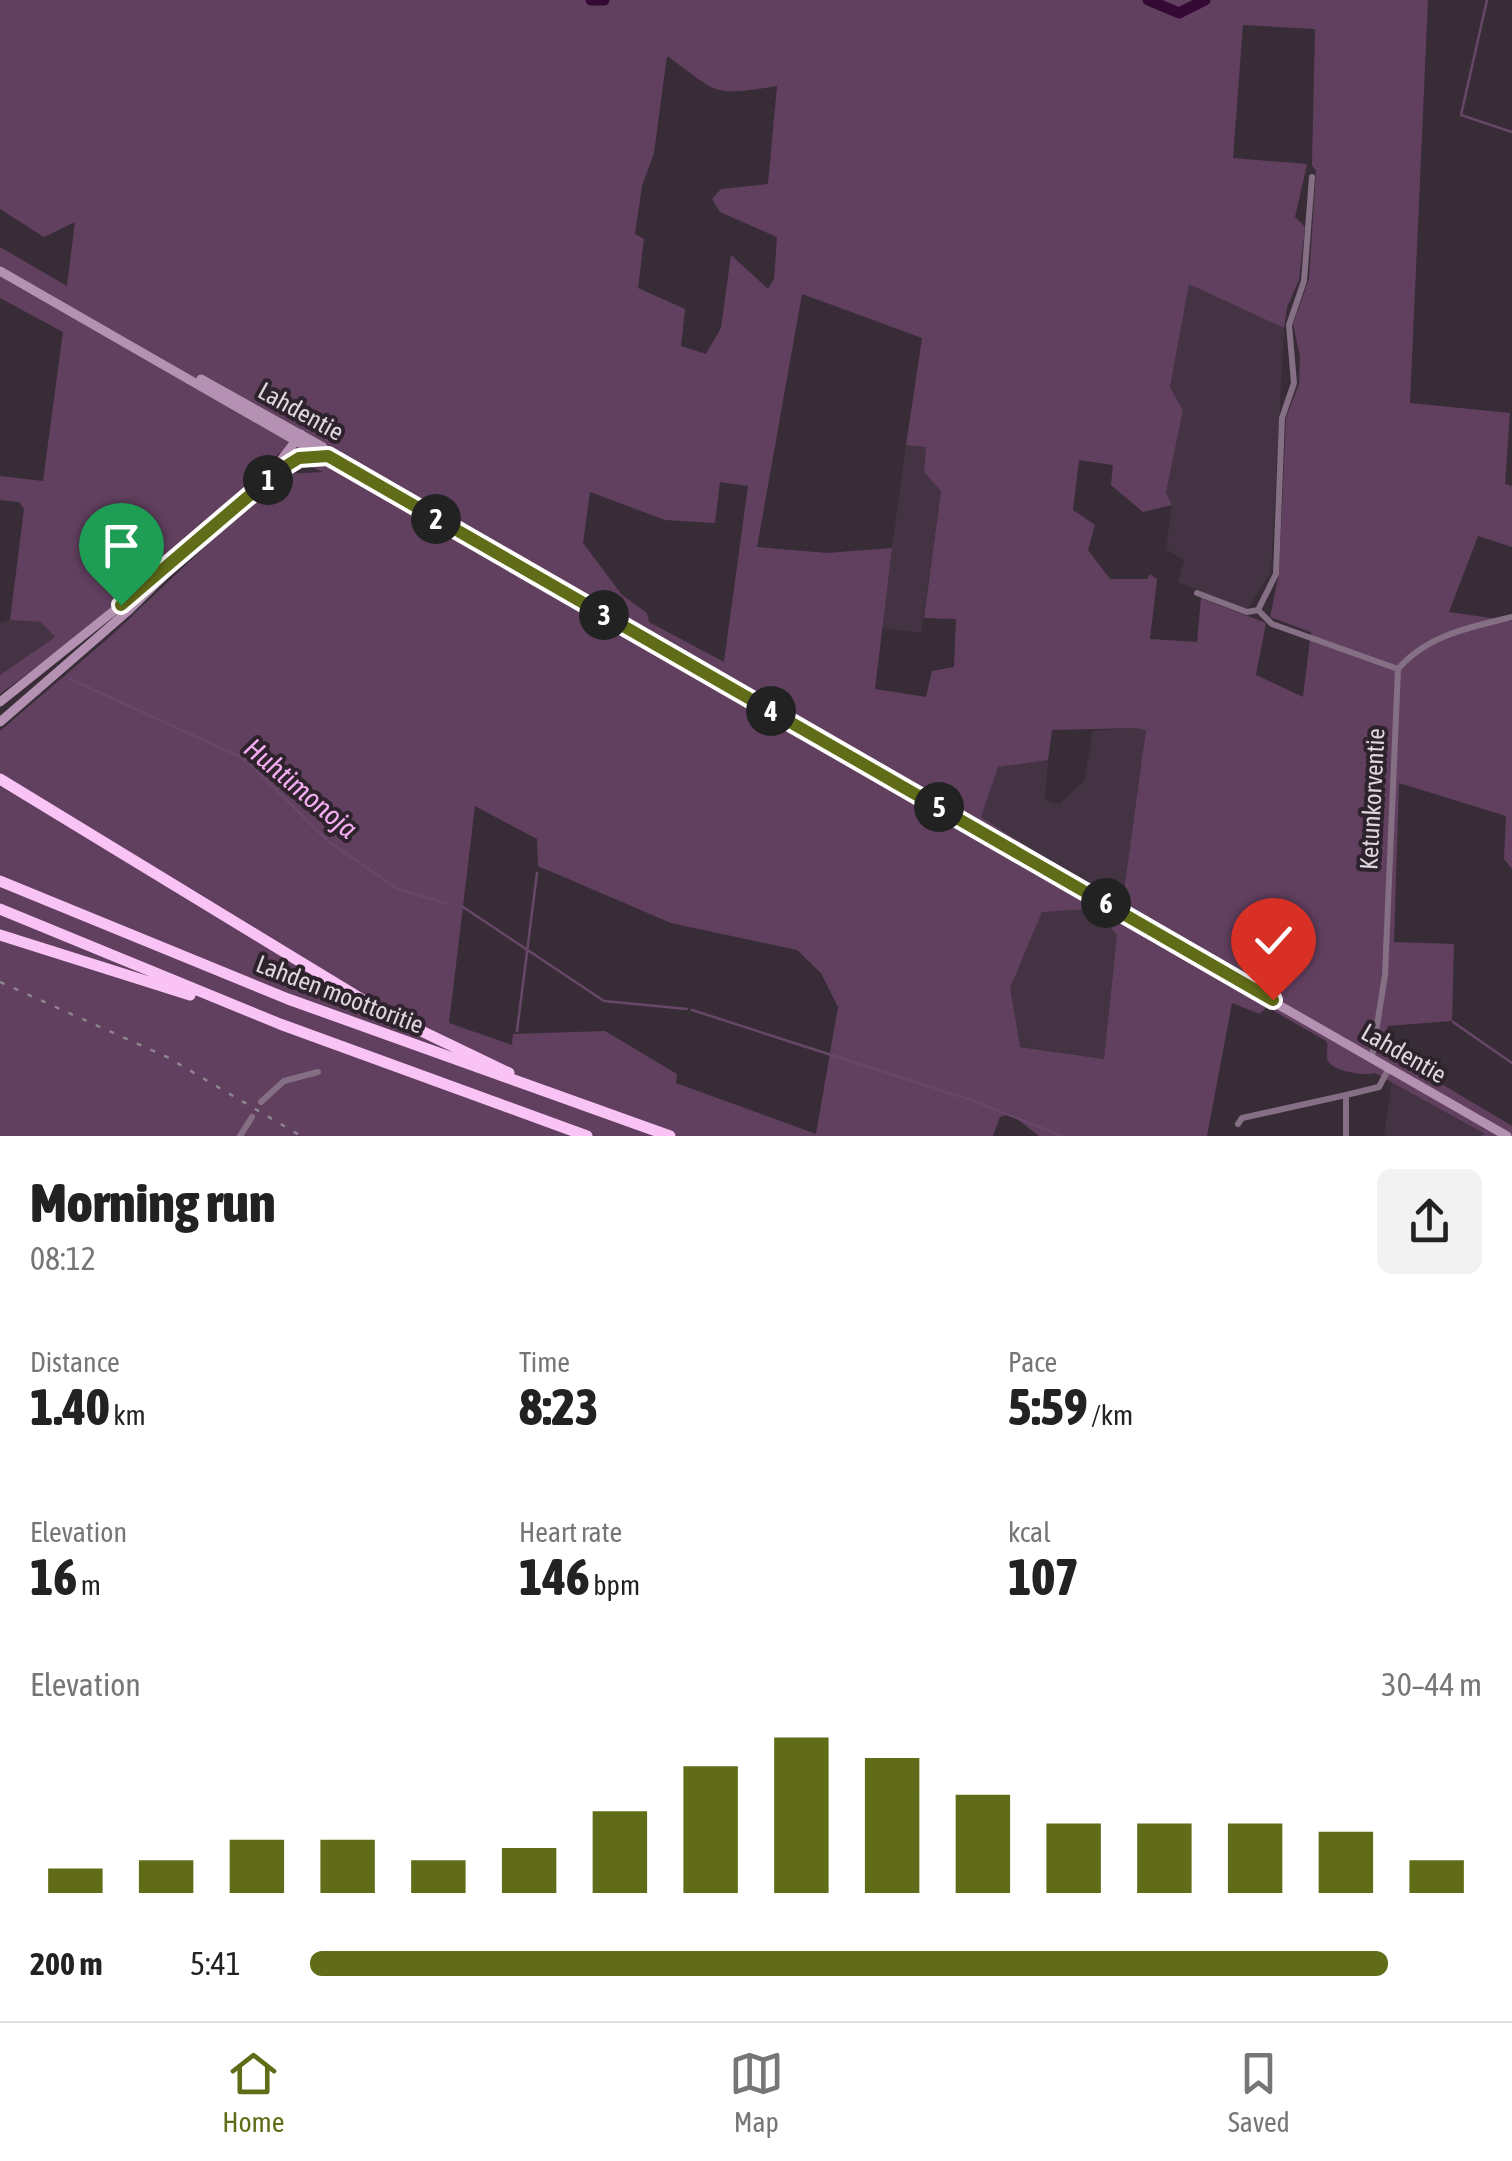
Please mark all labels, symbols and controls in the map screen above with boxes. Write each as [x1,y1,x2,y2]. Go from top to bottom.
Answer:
street label: Lahdentie [254,376,348,446]
pin: 1 [243,455,293,505]
text: 1 [261,464,275,496]
pin: 2 [411,494,461,544]
pin [79,503,164,606]
text: 2 [429,503,443,535]
icon: arrive [94,518,149,573]
pin: 3 [579,590,629,640]
text: 3 [597,599,611,631]
pin: 4 [746,686,796,736]
text: 4 [764,695,778,727]
street label: Ketunkorventie [1354,727,1390,871]
water label: Huhtimonoja [238,732,364,844]
pin: 5 [914,782,964,832]
text: 5 [932,791,946,823]
pin: 6 [1081,878,1131,928]
text: 6 [1099,887,1113,919]
pin [1231,898,1316,1001]
icon: check [1246,913,1301,968]
street label: Lahden moottoritie [252,949,428,1039]
street label: Lahdentie [1357,1018,1451,1088]
button: share [1377,1169,1482,1274]
text: Morning run [30,1171,276,1234]
text: 08:12 [30,1240,96,1277]
text: Distance [30,1346,120,1378]
text: Time [519,1346,570,1378]
text: Pace [1008,1346,1057,1378]
text: 1.40 [30,1378,109,1436]
text: 8:23 [519,1378,598,1436]
text: 5:59 [1008,1378,1087,1436]
text: km [109,1399,146,1431]
text: /km [1087,1399,1133,1431]
text: Elevation [30,1516,127,1548]
text: Heart rate [519,1516,622,1548]
text: kcal [1008,1516,1051,1548]
text: 16 [30,1548,77,1606]
text: 146 [519,1548,590,1606]
text: 107 [1008,1548,1079,1606]
text: m [77,1569,101,1601]
text: bpm [590,1569,640,1601]
text: Elevation [30,1666,141,1703]
text: 30–44 m [1382,1666,1482,1703]
text: 200 m [30,1945,103,1982]
text: 5:41 [190,1945,241,1982]
tab: Home [222,2046,284,2138]
tab: Map [729,2046,784,2138]
tab: Saved [1228,2046,1290,2138]

